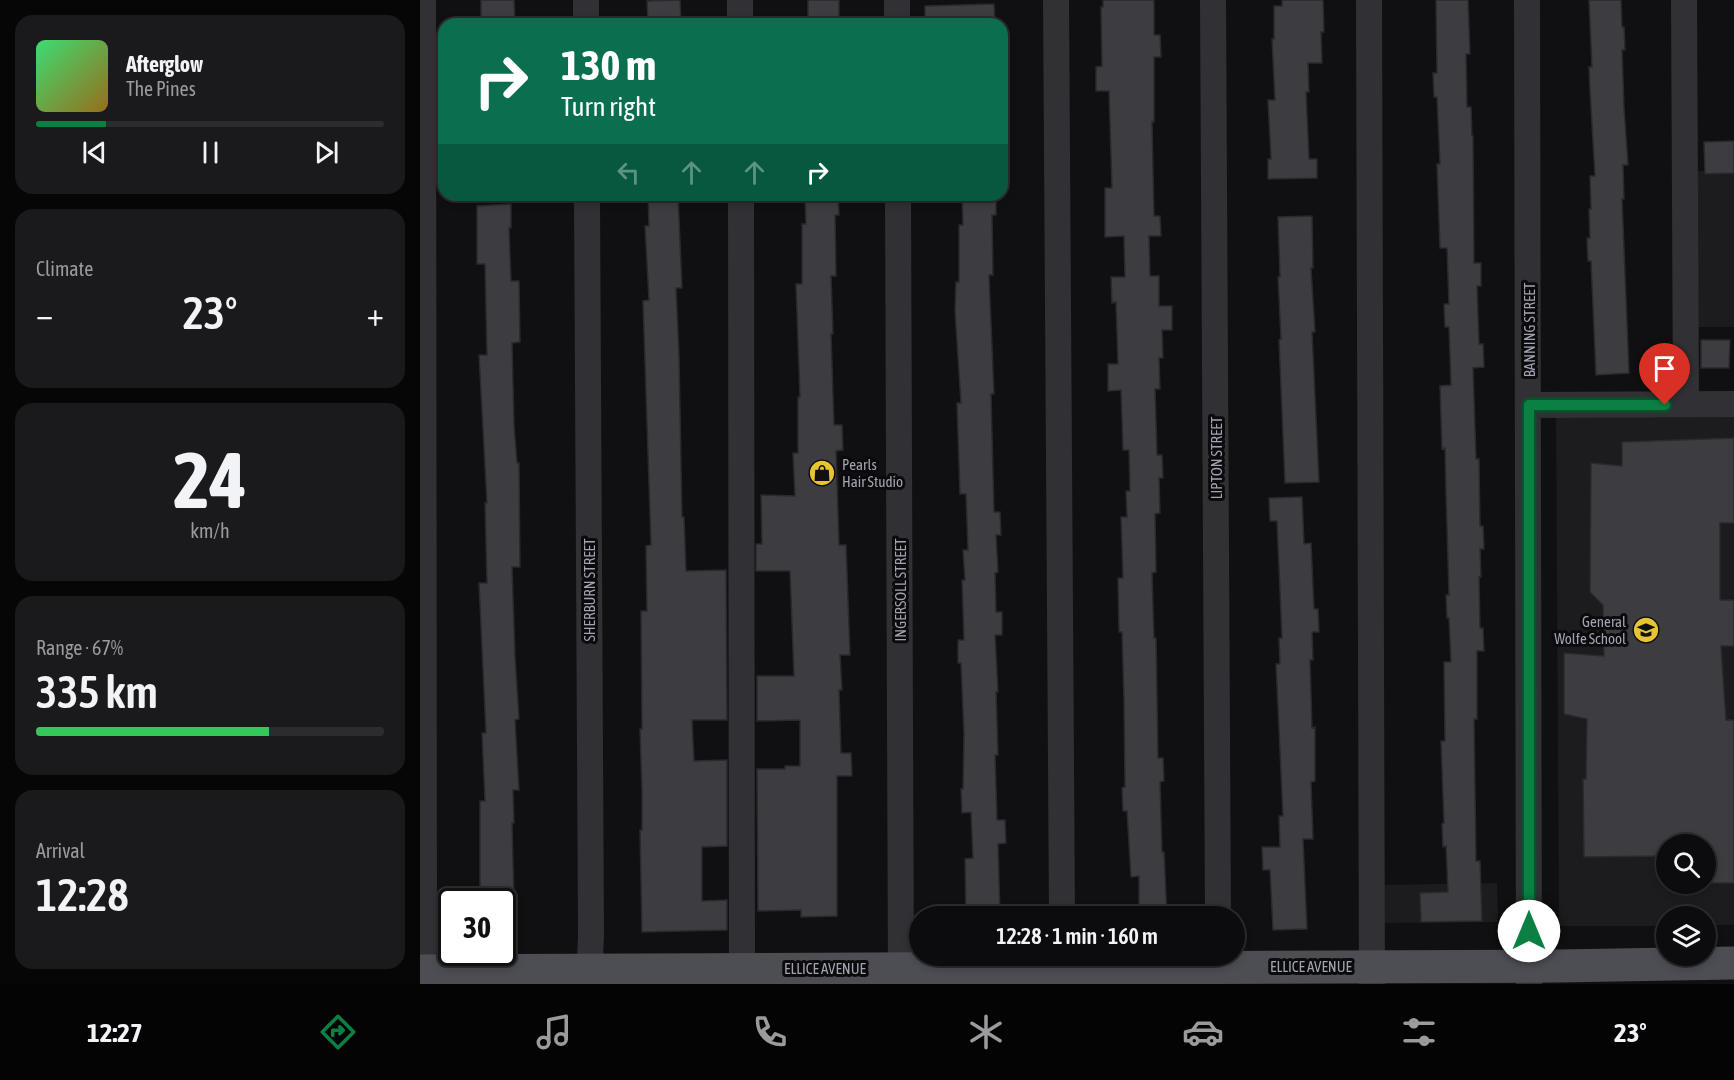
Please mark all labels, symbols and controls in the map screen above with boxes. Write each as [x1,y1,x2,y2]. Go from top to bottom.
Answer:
text: 130 m [561,41,656,89]
icon: right [462,42,540,120]
text: Afterglow [126,51,203,77]
text: The Pines [126,77,196,100]
text: Turn right [561,91,656,122]
icon: previous [78,136,111,169]
icon: pause [194,136,227,169]
icon: next [310,136,343,169]
icon: left [612,156,645,189]
icon: ahead [675,156,708,189]
icon: ahead [738,156,771,189]
icon: right [801,156,834,189]
text: Climate [36,257,93,280]
street label: BANNING STREET [1521,282,1538,377]
text: 23° [183,287,237,339]
text: − [36,295,53,333]
text: + [367,295,384,333]
pin [1639,343,1690,405]
icon: arrive [1648,352,1681,385]
street label: LIPTON STREET [1208,416,1225,499]
text: 24 [173,435,247,525]
place label: Pearls Hair Studio [842,456,903,490]
shop icon: Pearls Hair Studio [807,458,837,488]
text: km/h [190,519,230,542]
street label: SHERBURN STREET [581,538,598,642]
street label: INGERSOLL STREET [892,538,909,642]
place label: General Wolfe School [1554,613,1626,647]
school or university icon: General Wolfe School [1631,615,1661,645]
text: Range · 67% [36,636,123,659]
text: 335 km [36,666,158,718]
map controls [1656,834,1716,966]
button: search [1656,834,1716,894]
text: Arrival [36,839,85,862]
text: 12:28 [36,869,129,921]
speed limit sign: 30 [438,888,516,966]
position arrow [1497,899,1561,963]
button: layers [1656,906,1716,966]
text: 12:28 · 1 min · 160 m [996,923,1158,949]
street label: ELLICE AVENUE [1270,958,1353,975]
street label: ELLICE AVENUE [784,960,867,977]
icon: directions [317,1011,359,1053]
icon: music [533,1011,575,1053]
icon: phone [749,1011,791,1053]
icon: climate [965,1011,1007,1053]
icon: car [1182,1011,1224,1053]
icon: filters [1398,1011,1440,1053]
text: 12:27 [87,1017,143,1048]
text: 23° [1614,1017,1647,1048]

